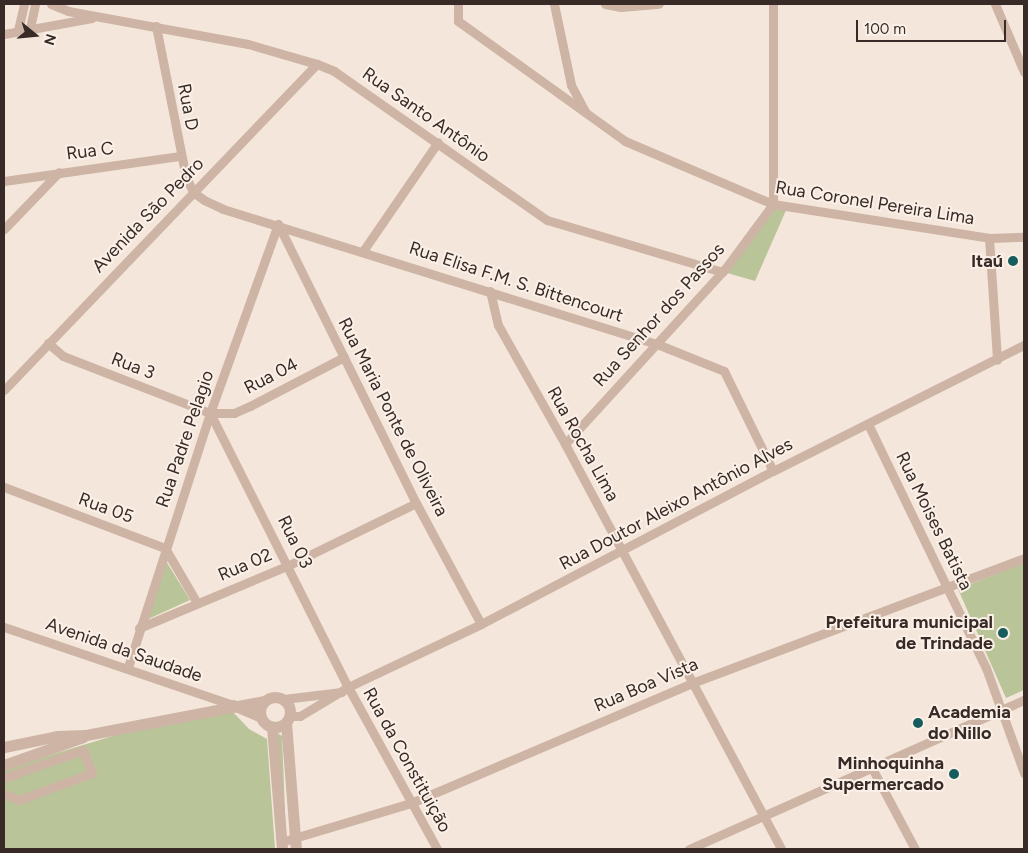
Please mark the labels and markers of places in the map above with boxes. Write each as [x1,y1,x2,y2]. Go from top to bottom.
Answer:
place label: Itaú [971,250,1003,272]
marker: Itaú [1007,255,1019,267]
place label: Prefeitura municipal de Trindade [825,612,993,654]
marker: Prefeitura municipal de Trindade [997,627,1009,639]
place label: Academia do Nillo [928,702,1011,744]
marker: Academia do Nillo [912,717,924,729]
place label: Minhoquinha Supermercado [822,753,944,796]
marker: Minhoquinha Supermercado [948,768,960,780]

